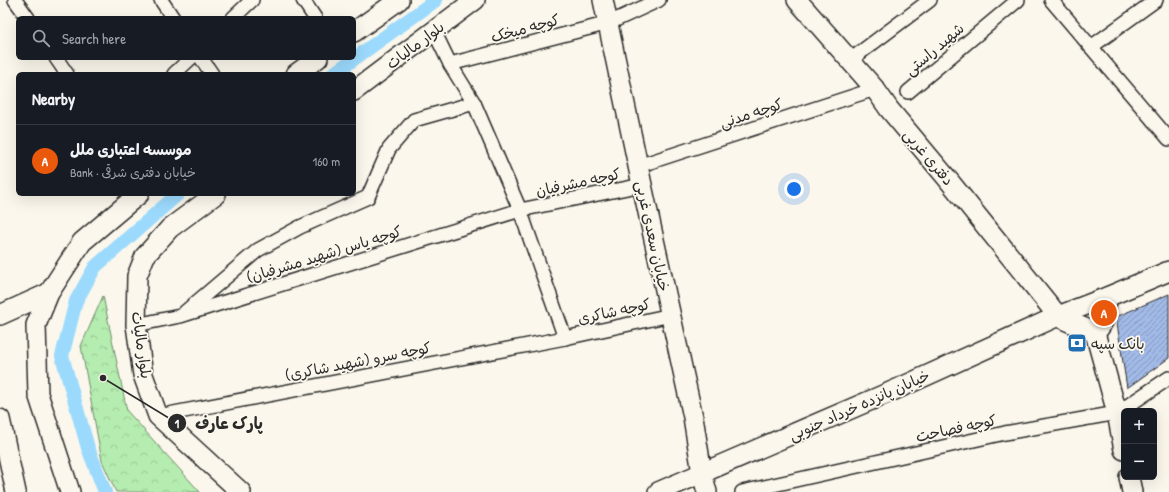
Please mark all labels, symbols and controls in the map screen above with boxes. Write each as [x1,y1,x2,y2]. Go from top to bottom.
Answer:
street label: کوچه میخک [488,9,562,47]
search box [16,16,356,60]
street label: بلوار مالیات [382,16,448,74]
street label: شهید راستی [900,18,968,80]
icon: search [30,27,52,49]
text: Search here [62,28,126,49]
text: Nearby [32,87,75,110]
street label: کوچه مدنی [717,93,785,133]
street label: دفتری غربی [899,124,959,190]
text: موسسه اعتباری ملل [70,139,192,160]
text: A [42,152,48,170]
text: 160 m [312,152,340,170]
text: Bank · خیابان دفتری شرقی [70,163,196,181]
street label: کوچه مشرفیان [534,163,622,201]
street label: خیابان سعدی غربی [631,179,675,293]
your location [784,179,804,199]
street label: کوچه یاس (شهید مشرفیان) [244,220,404,288]
street label: کوچه شاکری [576,293,652,329]
pin: A [1091,298,1117,328]
street label: بلوار مالیات [127,310,157,380]
bank icon: بانک سپه [1066,332,1088,354]
place label: بانک سپه [1091,333,1145,354]
street label: کوچه سرو (شهید شاکری) [283,337,433,385]
street label: خیابان پانزده خرداد جنوبی [785,364,933,446]
map controls [1121,408,1157,480]
button: + [1121,408,1157,444]
callout: پارک عارف [167,409,271,437]
street label: کوچه فصاحت [914,409,998,447]
text: پارک عارف [195,412,263,434]
text: 1 [175,415,180,432]
button: − [1121,444,1157,480]

